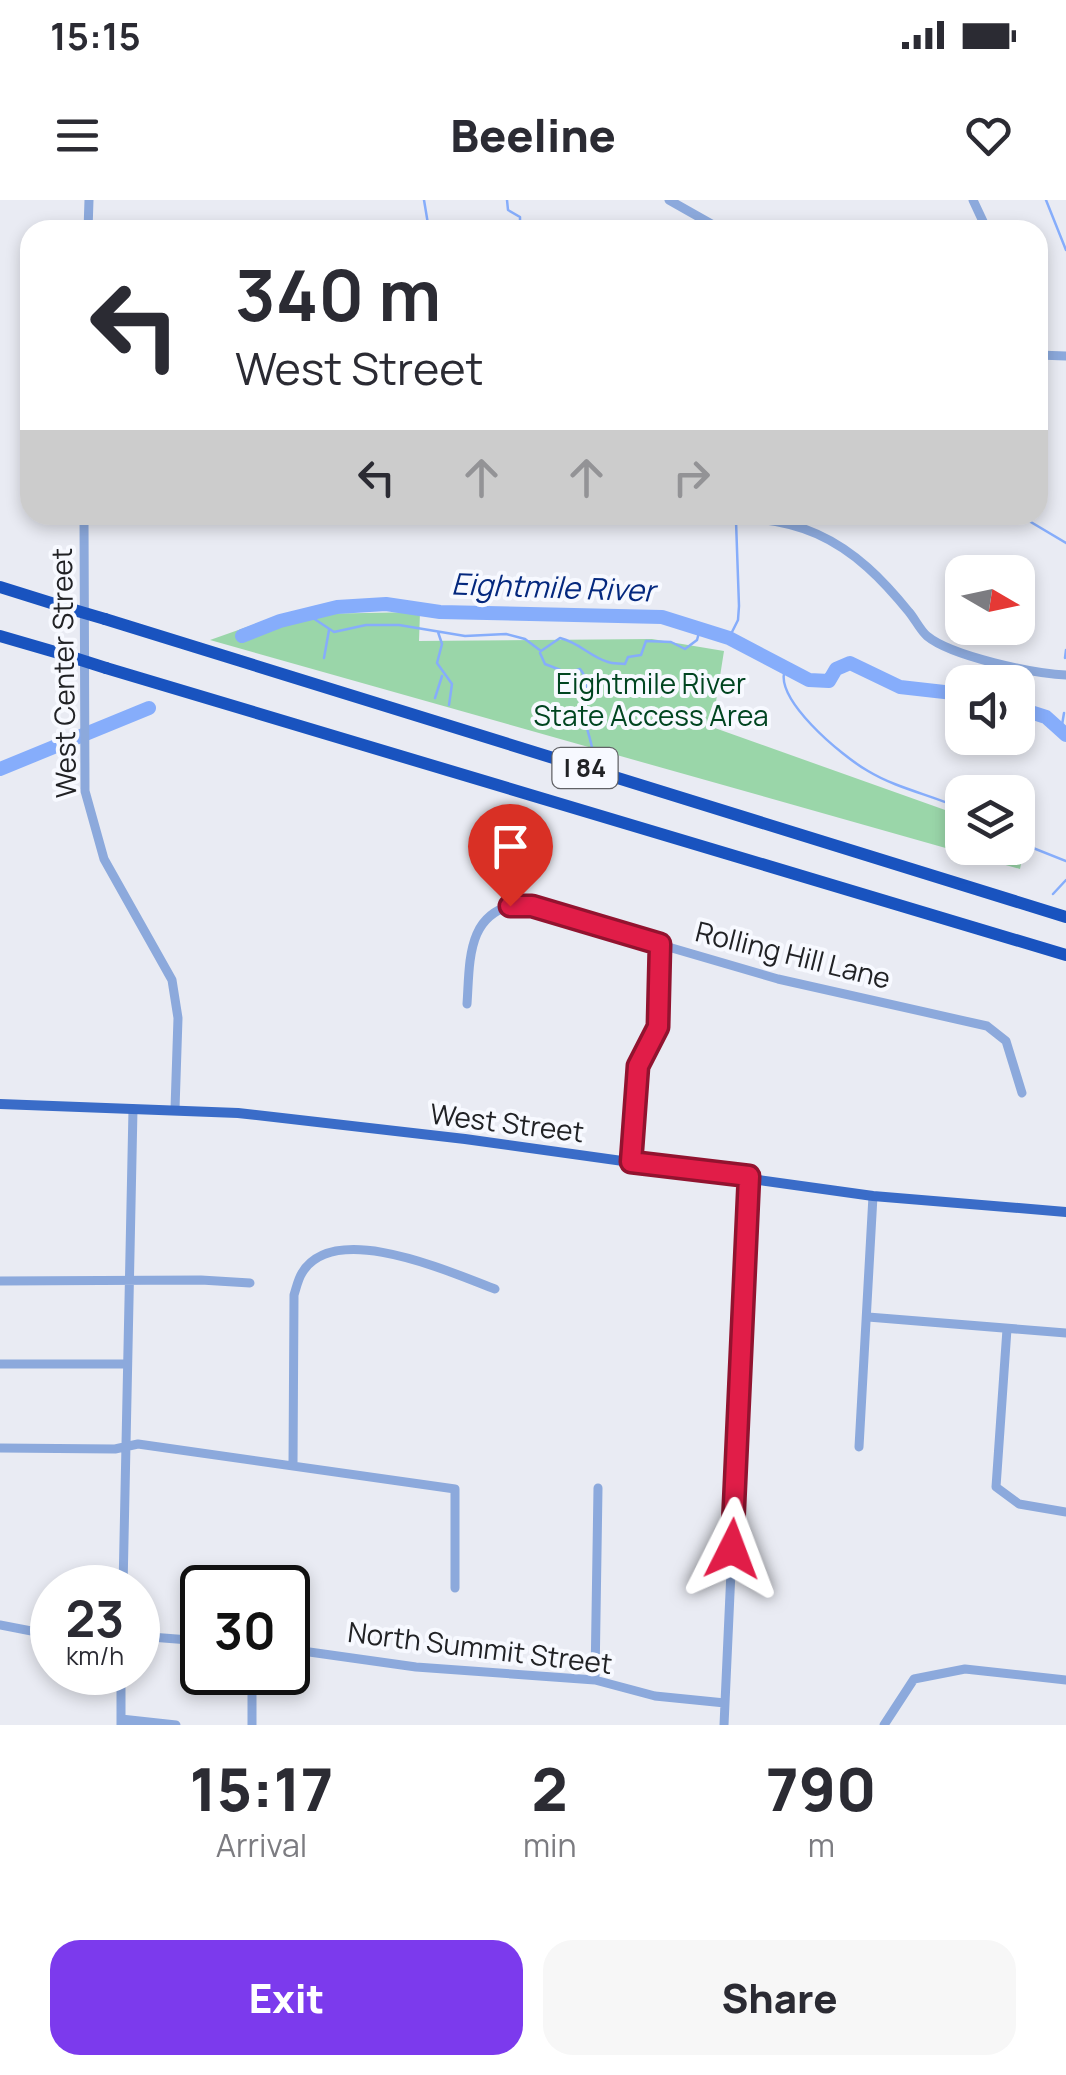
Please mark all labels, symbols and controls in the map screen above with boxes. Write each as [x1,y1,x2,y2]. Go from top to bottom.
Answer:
text: 15:15 [50,9,141,61]
text: Beeline [450,104,616,166]
icon: menu [50,108,105,163]
icon: heart [961,108,1016,163]
text: 340 m [235,246,441,342]
icon: left [70,260,200,390]
text: West Street [235,337,484,399]
icon: left [349,450,404,505]
icon: ahead [454,450,509,505]
icon: ahead [559,450,614,505]
icon: right [664,450,719,505]
street label: West Center Street [42,548,84,798]
north arrow [945,555,1035,645]
map controls [945,555,1035,865]
water label: Eightmile River [451,562,660,611]
park label: Eightmile River State Access Area [533,664,769,734]
button: sound [945,665,1035,755]
road number: I 84 [552,748,618,788]
button: layers [945,775,1035,865]
pin [468,804,553,907]
icon: arrive [483,819,538,874]
street label: Rolling Hill Lane [692,911,895,997]
street label: West Street [428,1094,586,1150]
position arrow [680,1497,784,1601]
speed limit sign: 30 [180,1565,310,1695]
text: 23 [66,1584,124,1652]
street label: North Summit Street [346,1612,615,1682]
text: km/h [66,1638,124,1673]
text: 15:17 [190,1747,333,1829]
text: 2 [532,1747,568,1829]
text: 790 [766,1747,876,1829]
text: Arrival [216,1823,307,1867]
text: min [523,1823,577,1867]
text: m [808,1823,835,1867]
button: Exit [50,1940,523,2055]
button: Share [543,1940,1016,2055]

